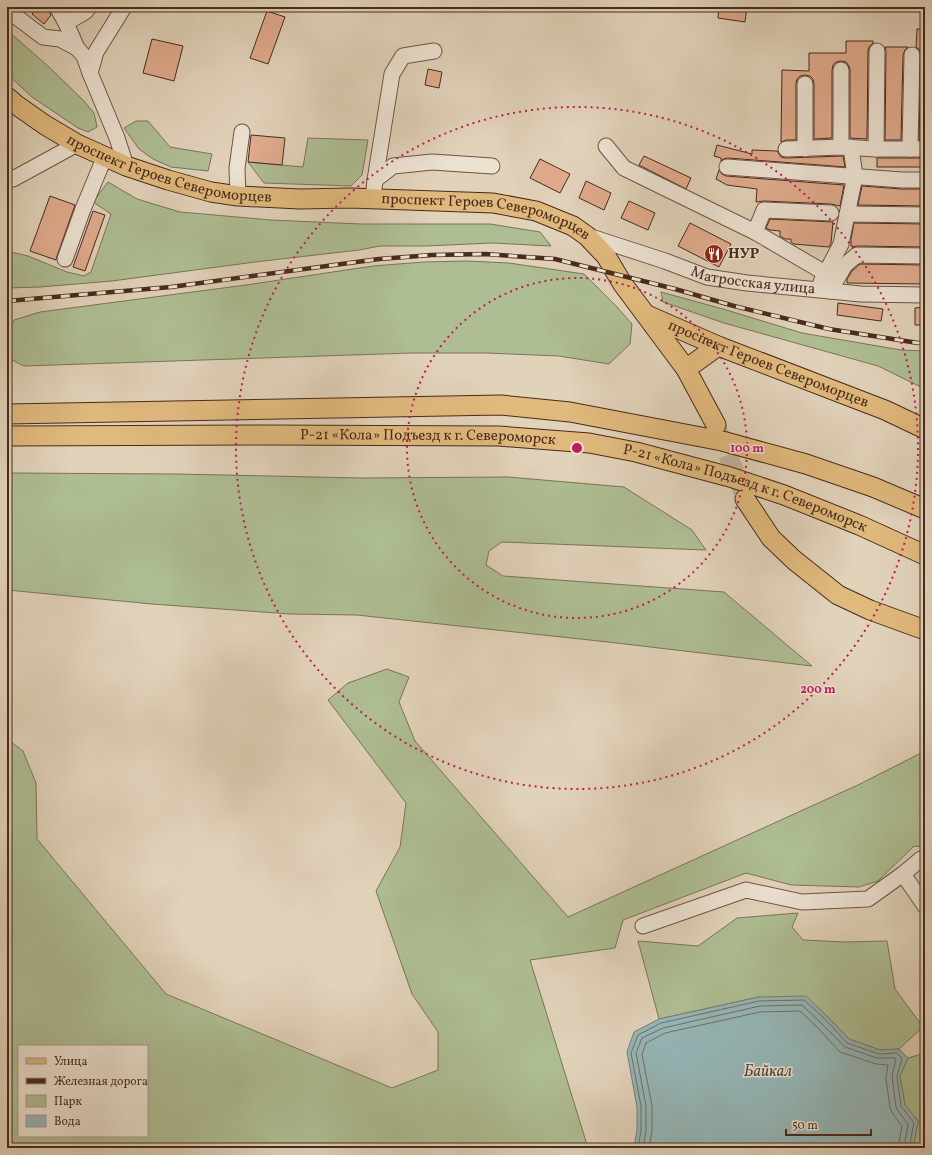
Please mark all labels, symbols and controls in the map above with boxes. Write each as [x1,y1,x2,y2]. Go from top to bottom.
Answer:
street label: проспект Героев Североморцев [63,130,272,208]
street label: проспект Героев Североморцев [381,189,594,246]
restaurant icon: НУР [703,243,725,265]
place label: НУР [728,244,760,265]
street label: Матросская улица [687,261,816,300]
street label: проспект Героев Североморцев [665,315,872,413]
street label: Р-21 «Кола» Подъезд к г. Североморск [300,425,557,451]
street label: Р-21 «Кола» Подъезд к г. Североморск [621,439,870,538]
centre of rings [570,441,584,455]
text: 100 m [730,441,764,457]
text: 200 m [800,682,836,698]
legend [18,1045,148,1137]
text: Улица [54,1054,87,1070]
water label: Байкал [744,1061,792,1083]
text: Железная дорога [54,1074,148,1090]
text: Парк [54,1094,82,1110]
scale bar [786,1111,871,1137]
text: Вода [54,1114,81,1130]
text: 50 m [792,1118,818,1134]

